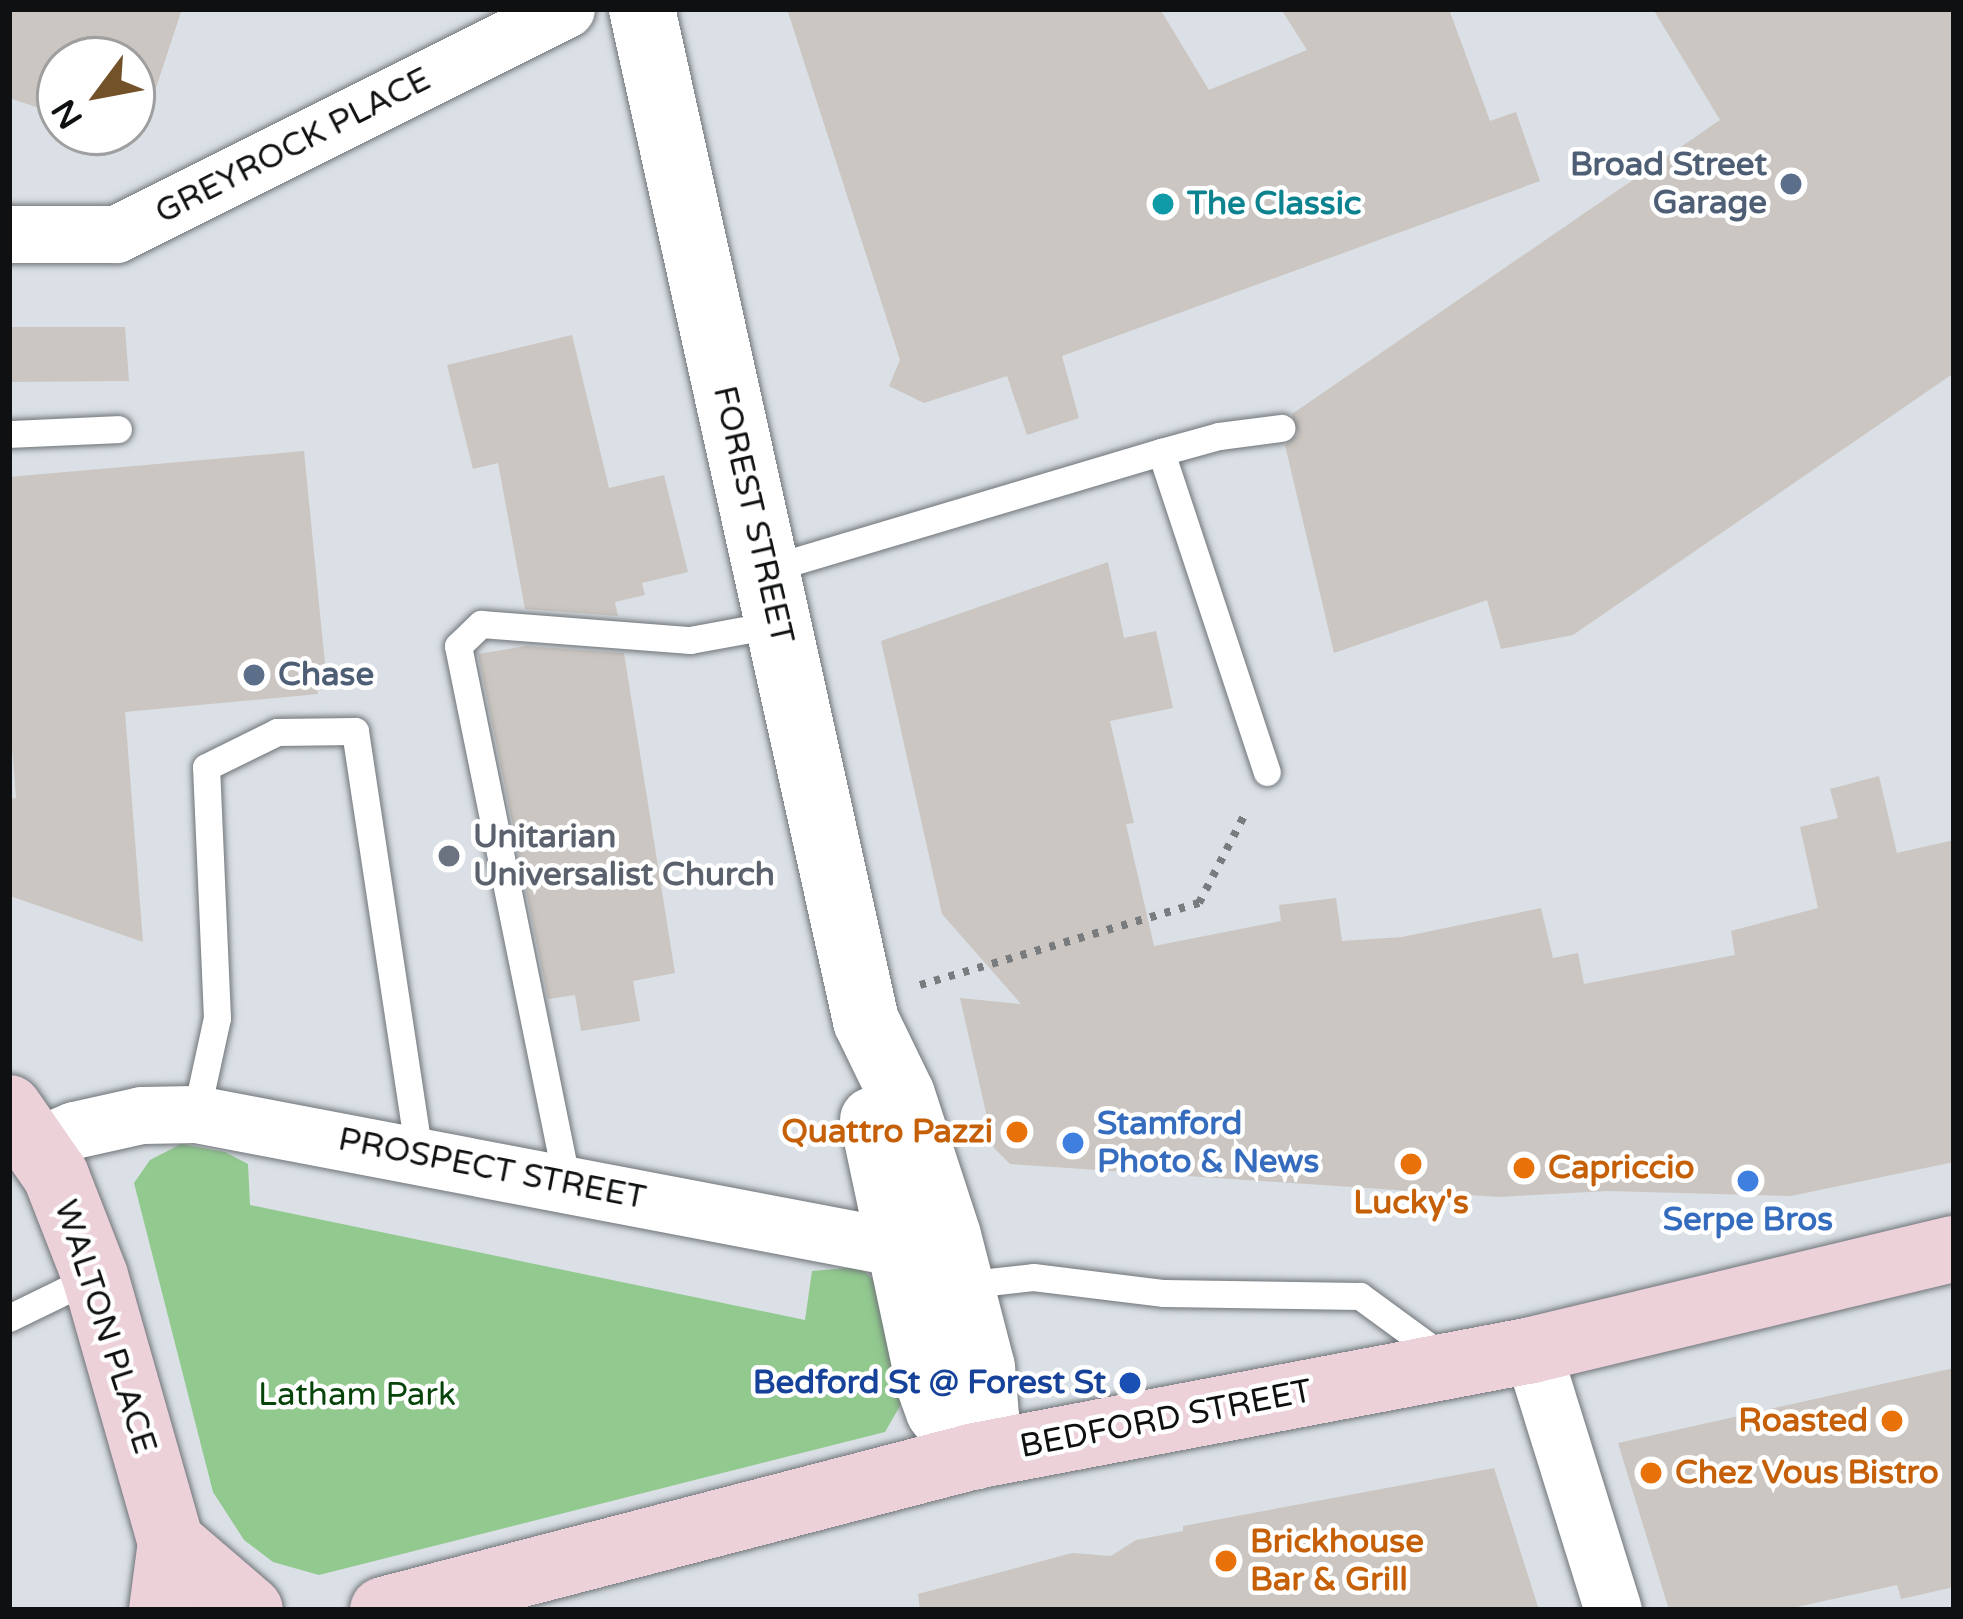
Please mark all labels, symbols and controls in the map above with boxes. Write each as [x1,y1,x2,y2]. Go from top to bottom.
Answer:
north arrow [36,36,156,156]
street label: GREYROCK PLACE [149,60,437,232]
text: N [44,92,91,135]
place label: Broad Street Garage [1570,145,1767,223]
marker: Broad Street Garage [1778,171,1804,197]
place label: The Classic [1187,184,1361,224]
marker: The Classic [1150,191,1176,217]
street label: FOREST STREET [704,382,802,648]
place label: Chase [278,655,374,695]
marker: Chase [241,662,267,688]
place label: Unitarian Universalist Church [473,817,775,895]
marker: Unitarian Universalist Church [436,843,462,869]
place label: Stamford Photo & News [1097,1104,1319,1182]
place label: Quattro Pazzi [781,1112,993,1152]
marker: Quattro Pazzi [1004,1119,1030,1145]
street label: PROSPECT STREET [335,1120,649,1218]
marker: Stamford Photo & News [1060,1130,1086,1156]
place label: Capriccio [1548,1148,1694,1188]
marker: Lucky's [1398,1151,1424,1177]
marker: Capriccio [1511,1155,1537,1181]
marker: Serpe Bros [1735,1168,1761,1194]
place label: Lucky's [1353,1183,1469,1223]
street label: WALTON PLACE [45,1195,165,1459]
place label: Serpe Bros [1663,1200,1833,1240]
place label: Bedford St @ Forest St [753,1363,1106,1403]
marker: Bedford St @ Forest St [1117,1370,1143,1396]
street label: BEDFORD STREET [1017,1371,1315,1467]
park label: Latham Park [258,1375,456,1415]
place label: Roasted [1738,1401,1868,1441]
marker: Roasted [1879,1408,1905,1434]
place label: Chez Vous Bistro [1675,1453,1939,1493]
marker: Chez Vous Bistro [1638,1460,1664,1486]
place label: Brickhouse Bar & Grill [1250,1522,1424,1600]
marker: Brickhouse Bar & Grill [1213,1548,1239,1574]

